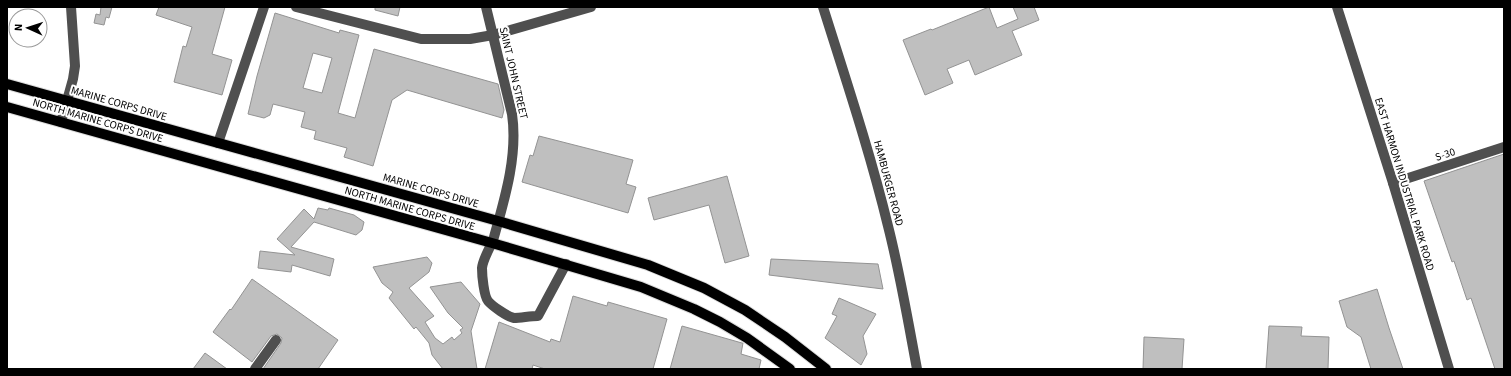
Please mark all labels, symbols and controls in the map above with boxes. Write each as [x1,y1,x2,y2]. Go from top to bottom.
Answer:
north arrow [8,8,48,48]
text: N [11,23,26,32]
street label: SAINT JOHN STREET [496,25,531,121]
street label: MARINE CORPS DRIVE [69,83,169,124]
street label: NORTH MARINE CORPS DRIVE [31,95,165,146]
street label: EAST HARMON INDUSTRIAL PARK ROAD [1371,96,1438,273]
street label: HAMBURGER ROAD [870,139,907,228]
street label: S-30 [1433,144,1457,165]
street label: MARINE CORPS DRIVE [381,170,481,211]
street label: NORTH MARINE CORPS DRIVE [343,183,477,234]

